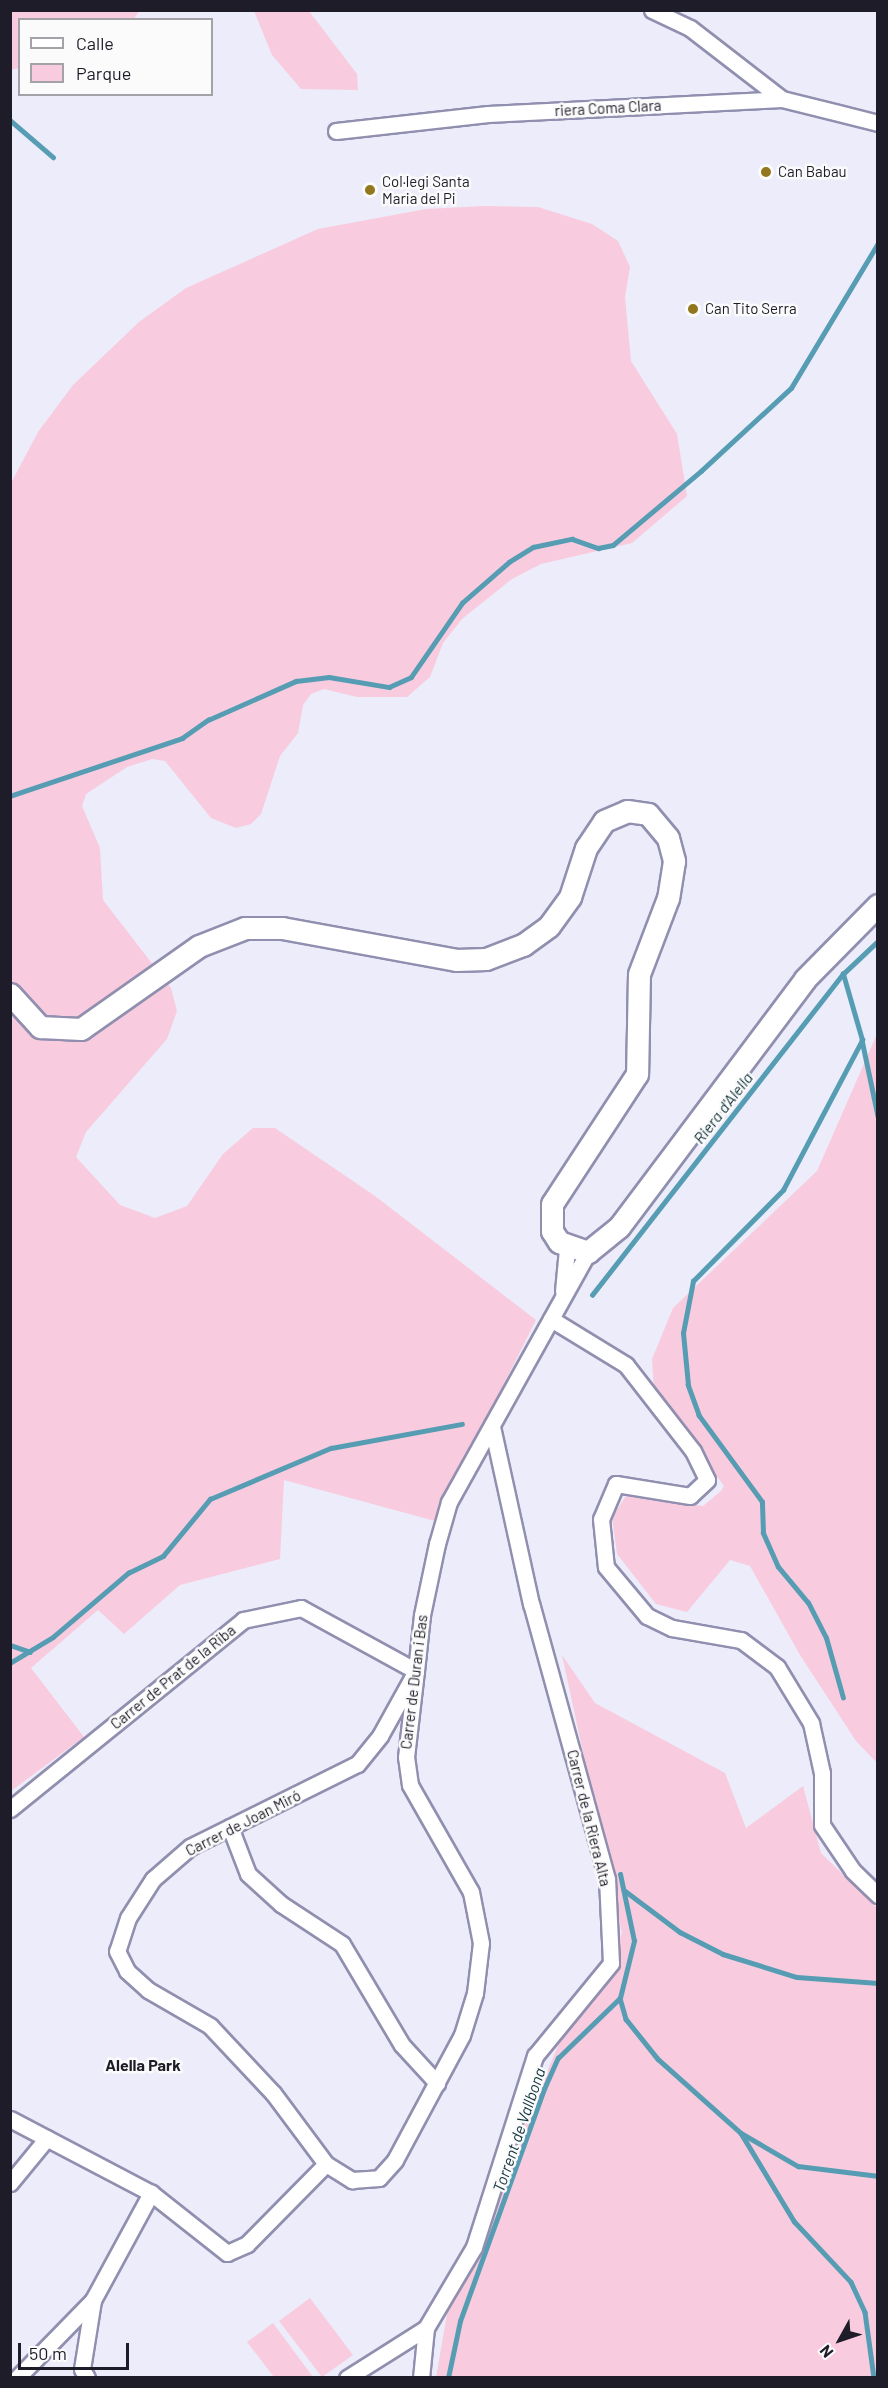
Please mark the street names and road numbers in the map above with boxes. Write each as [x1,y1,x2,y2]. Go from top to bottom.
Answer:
street label: riera Coma Clara [554,96,662,120]
street label: Carrer de Duran i Bas [397,1614,431,1750]
street label: Carrer de Prat de la Riba [107,1621,239,1733]
street label: Carrer de la Riera Alta [563,1748,615,1888]
street label: Carrer de Joan Miró [182,1786,304,1860]

